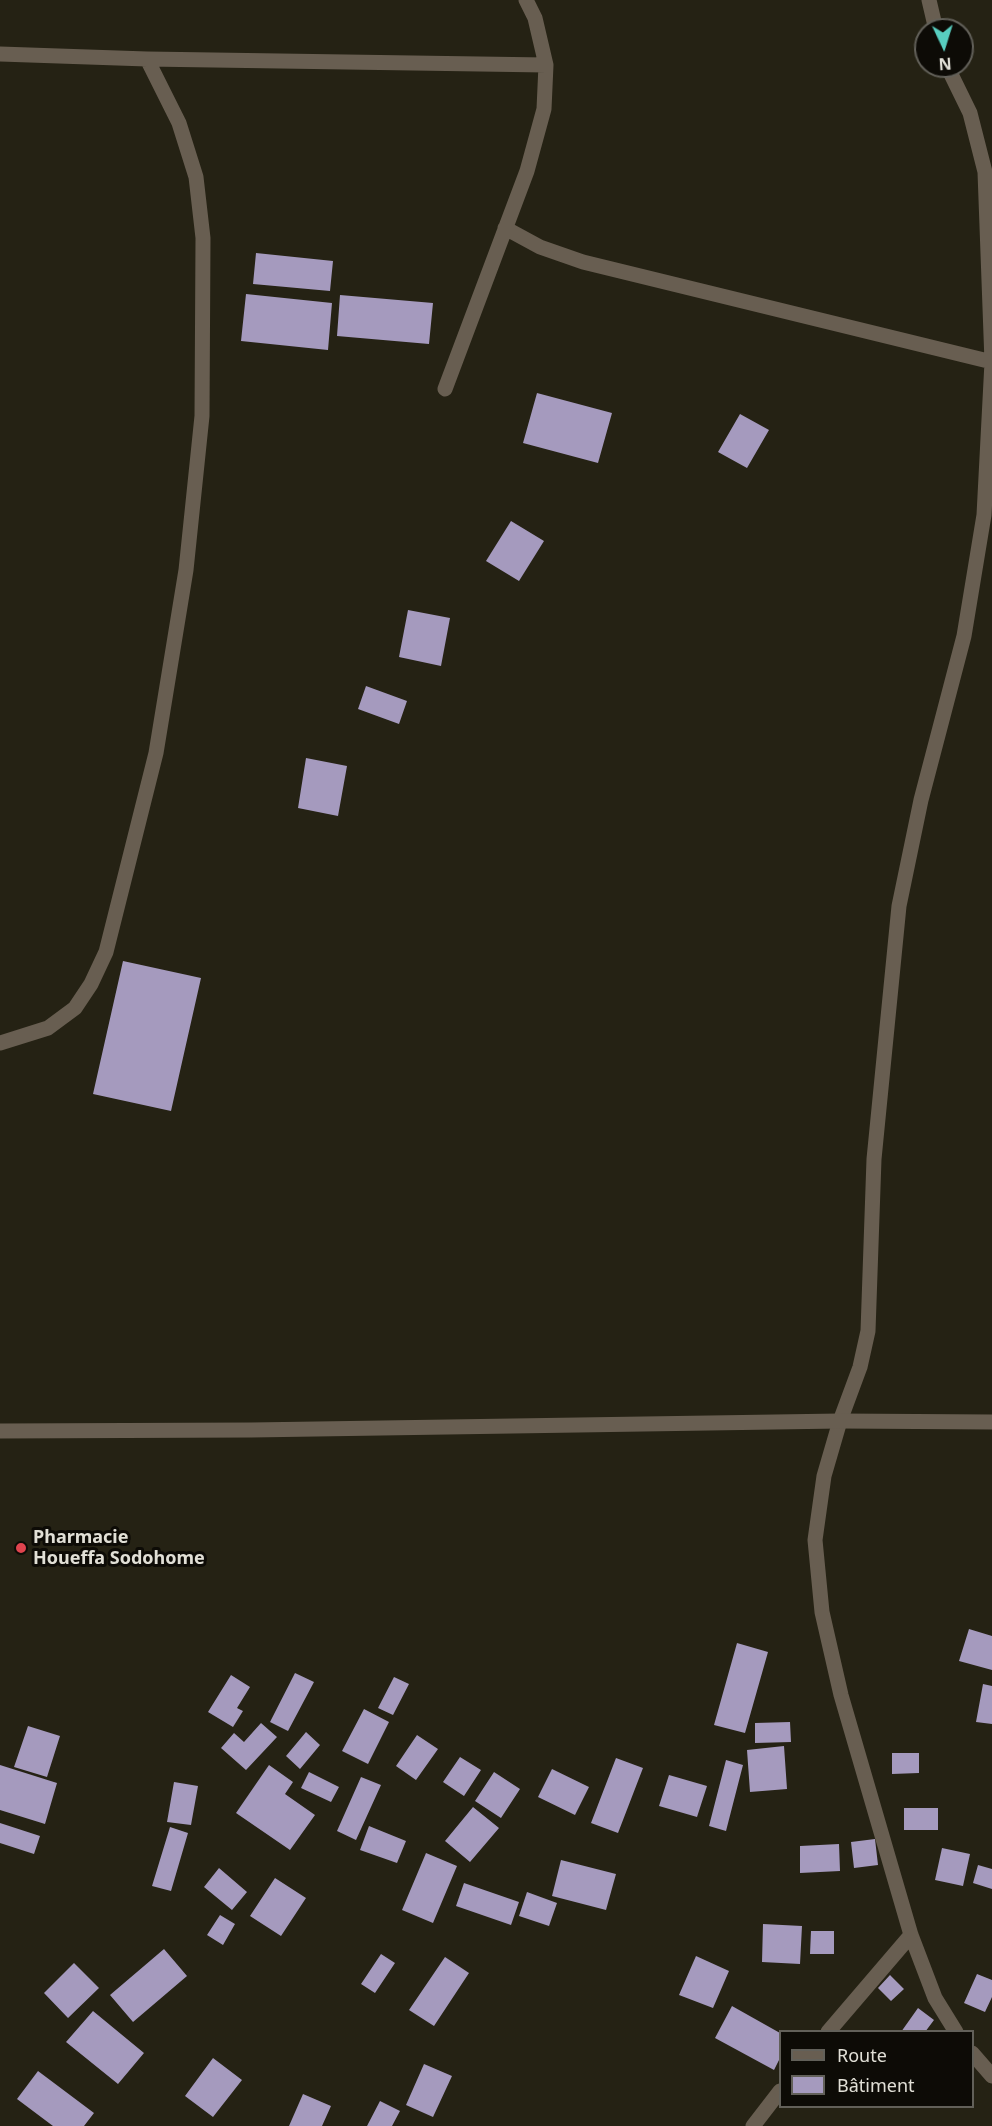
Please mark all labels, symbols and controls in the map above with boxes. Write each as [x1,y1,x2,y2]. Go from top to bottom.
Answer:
north arrow [914,18,974,78]
text: N [938,53,952,75]
place label: Pharmacie Houeffa Sodohome [33,1527,205,1570]
marker: Pharmacie Houeffa Sodohome [14,1541,28,1555]
legend [779,2030,974,2108]
text: Route [837,2043,887,2067]
text: Bâtiment [837,2073,915,2097]

